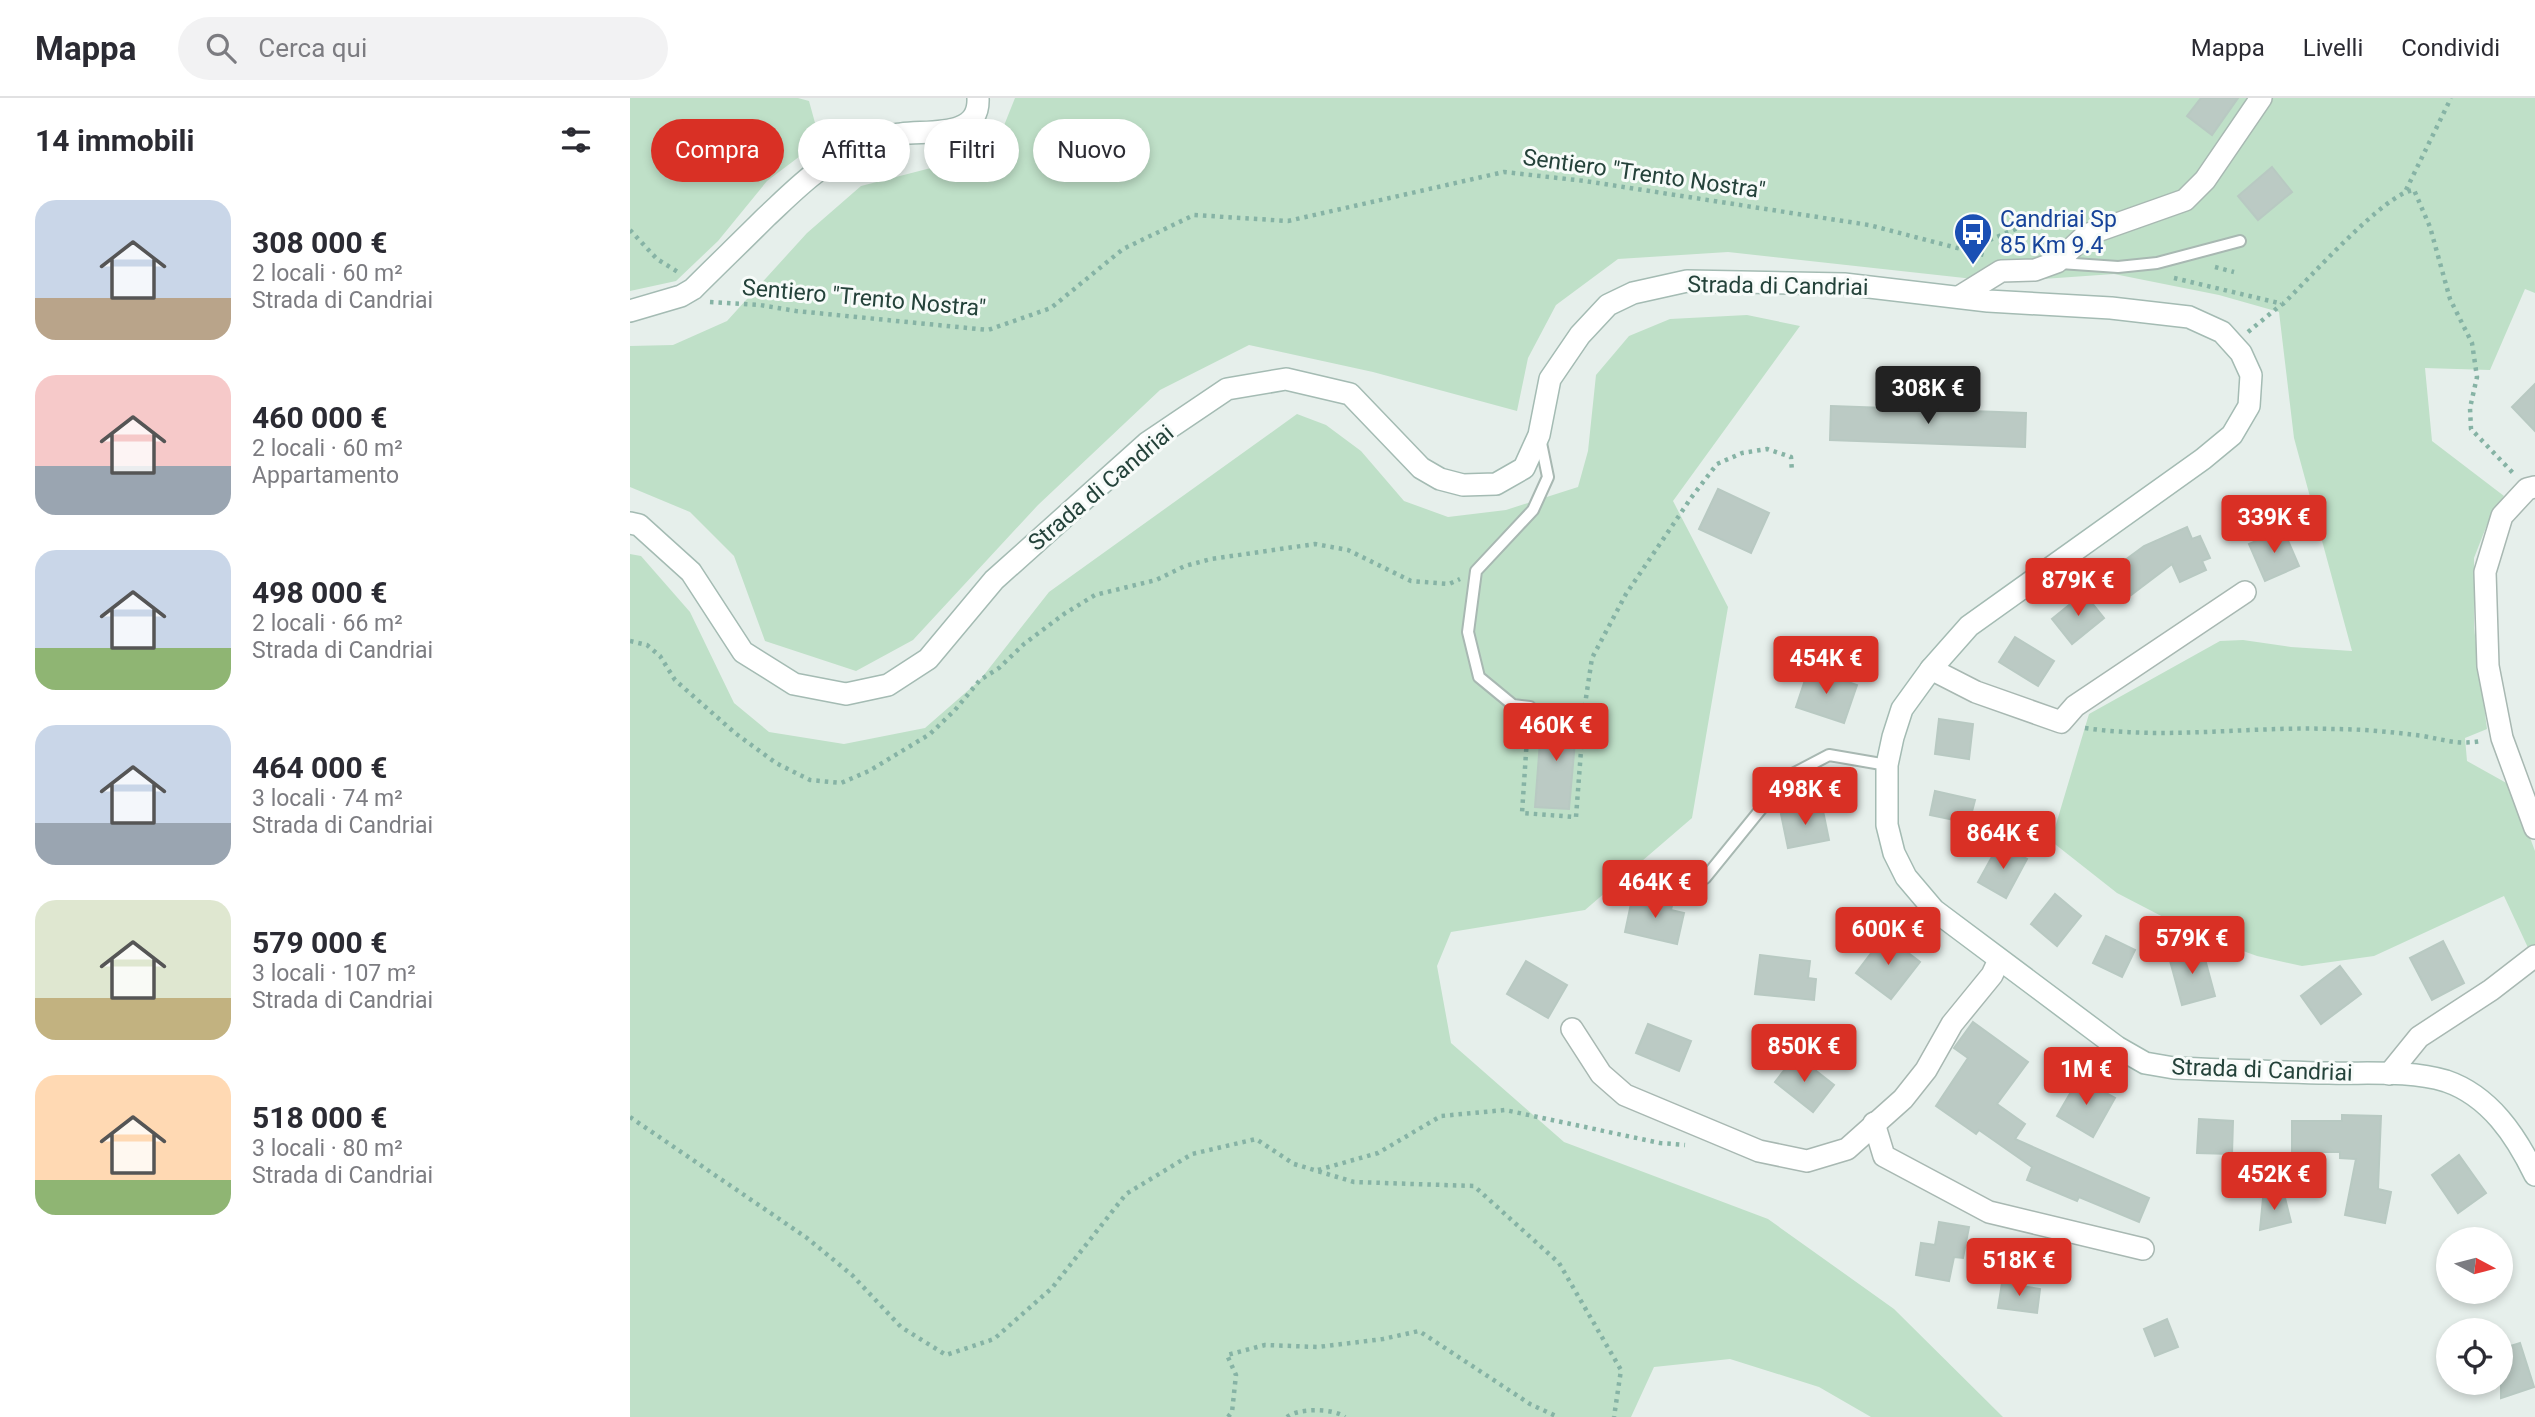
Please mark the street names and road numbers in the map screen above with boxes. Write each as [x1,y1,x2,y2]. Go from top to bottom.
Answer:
street label: Sentiero "Trento Nostra" [1521,144,1767,204]
street label: Strada di Candriai [1687,271,1869,301]
street label: Sentiero "Trento Nostra" [741,274,987,322]
street label: Strada di Candriai [1023,419,1179,557]
street label: Strada di Candriai [2171,1053,2353,1087]

